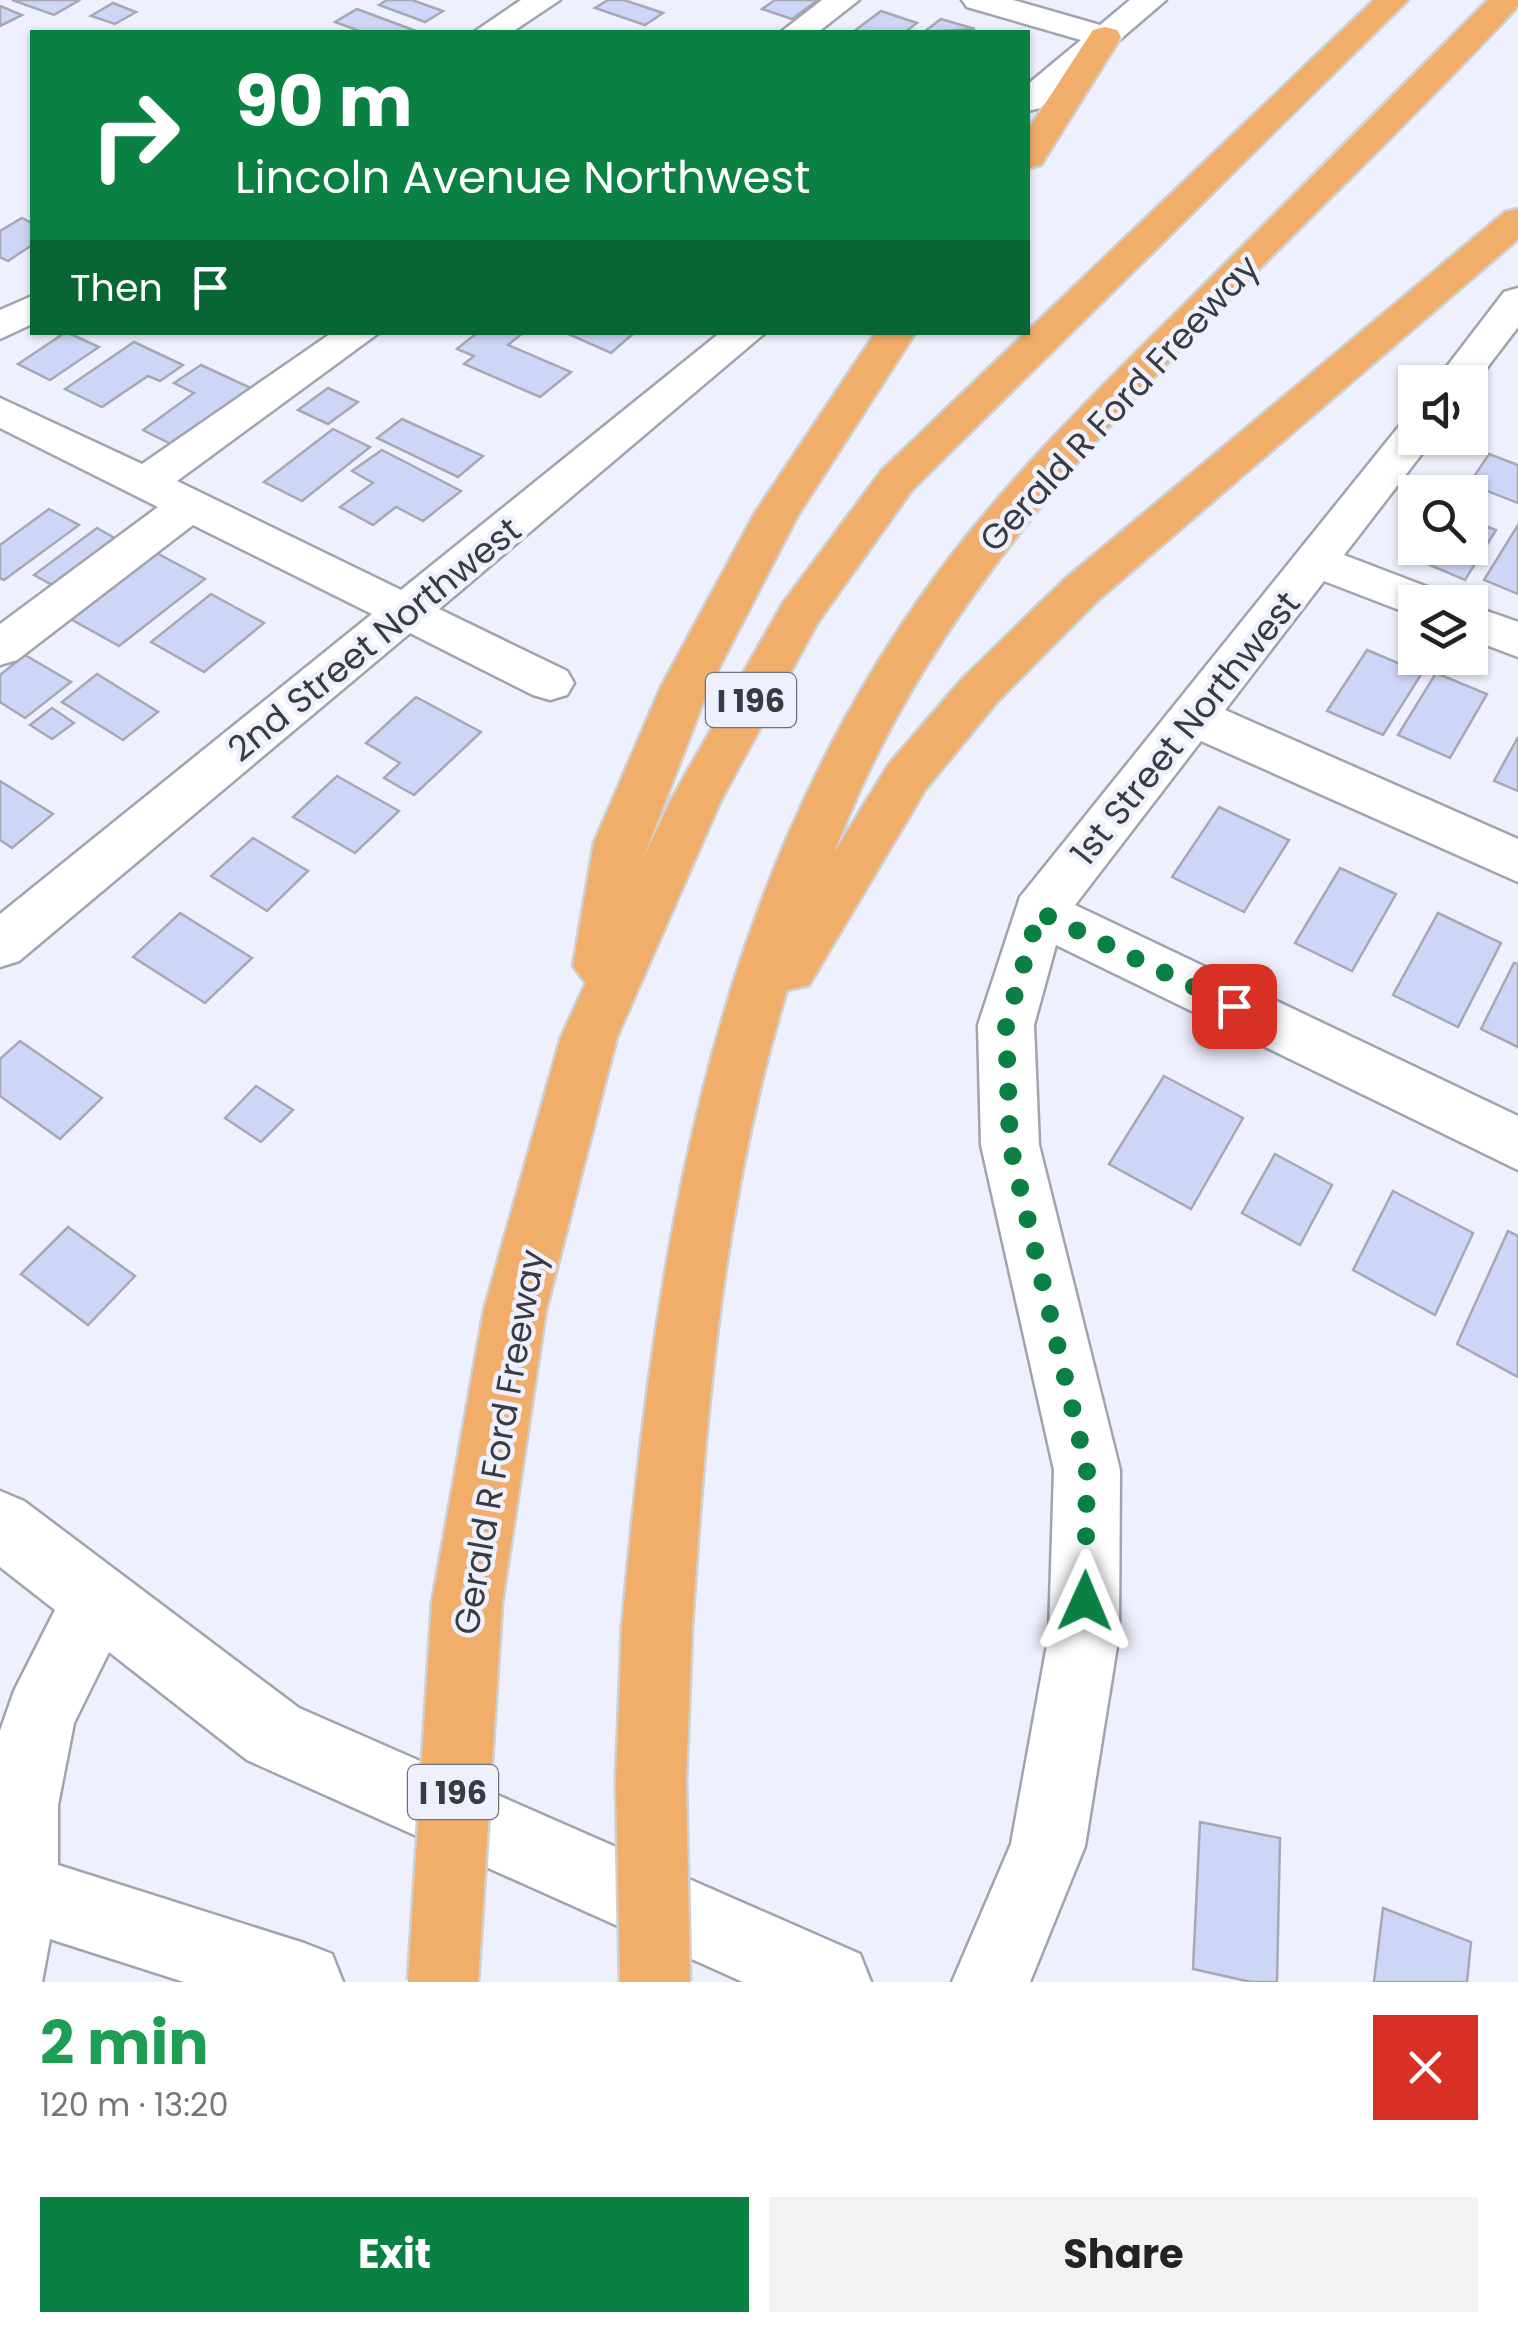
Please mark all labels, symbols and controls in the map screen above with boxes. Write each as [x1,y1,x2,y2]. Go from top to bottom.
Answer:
text: 90 m [235,52,413,151]
icon: right [70,70,200,200]
text: Lincoln Avenue Northwest [235,146,810,209]
street label: Gerald R Ford Freeway [968,243,1270,562]
icon: arrive [183,260,238,315]
text: Then [70,261,163,314]
map controls [1398,365,1488,675]
button: sound [1398,365,1488,455]
button: search [1398,475,1488,565]
street label: 2nd Street Northwest [217,505,531,773]
street label: 1st Street Northwest [1059,580,1311,876]
button: layers [1398,585,1488,675]
road number: I 196 [706,673,796,727]
pin [1192,964,1277,1049]
icon: arrive [1207,979,1262,1034]
street label: Gerald R Ford Freeway [441,1245,557,1638]
position arrow [1033,1549,1137,1653]
road number: I 196 [408,1765,498,1819]
text: 2 min [40,2001,209,2085]
button: close [1373,2015,1478,2120]
text: 120 m · 13:20 [40,2082,229,2127]
button: Exit [40,2197,749,2312]
button: Share [769,2197,1478,2312]

